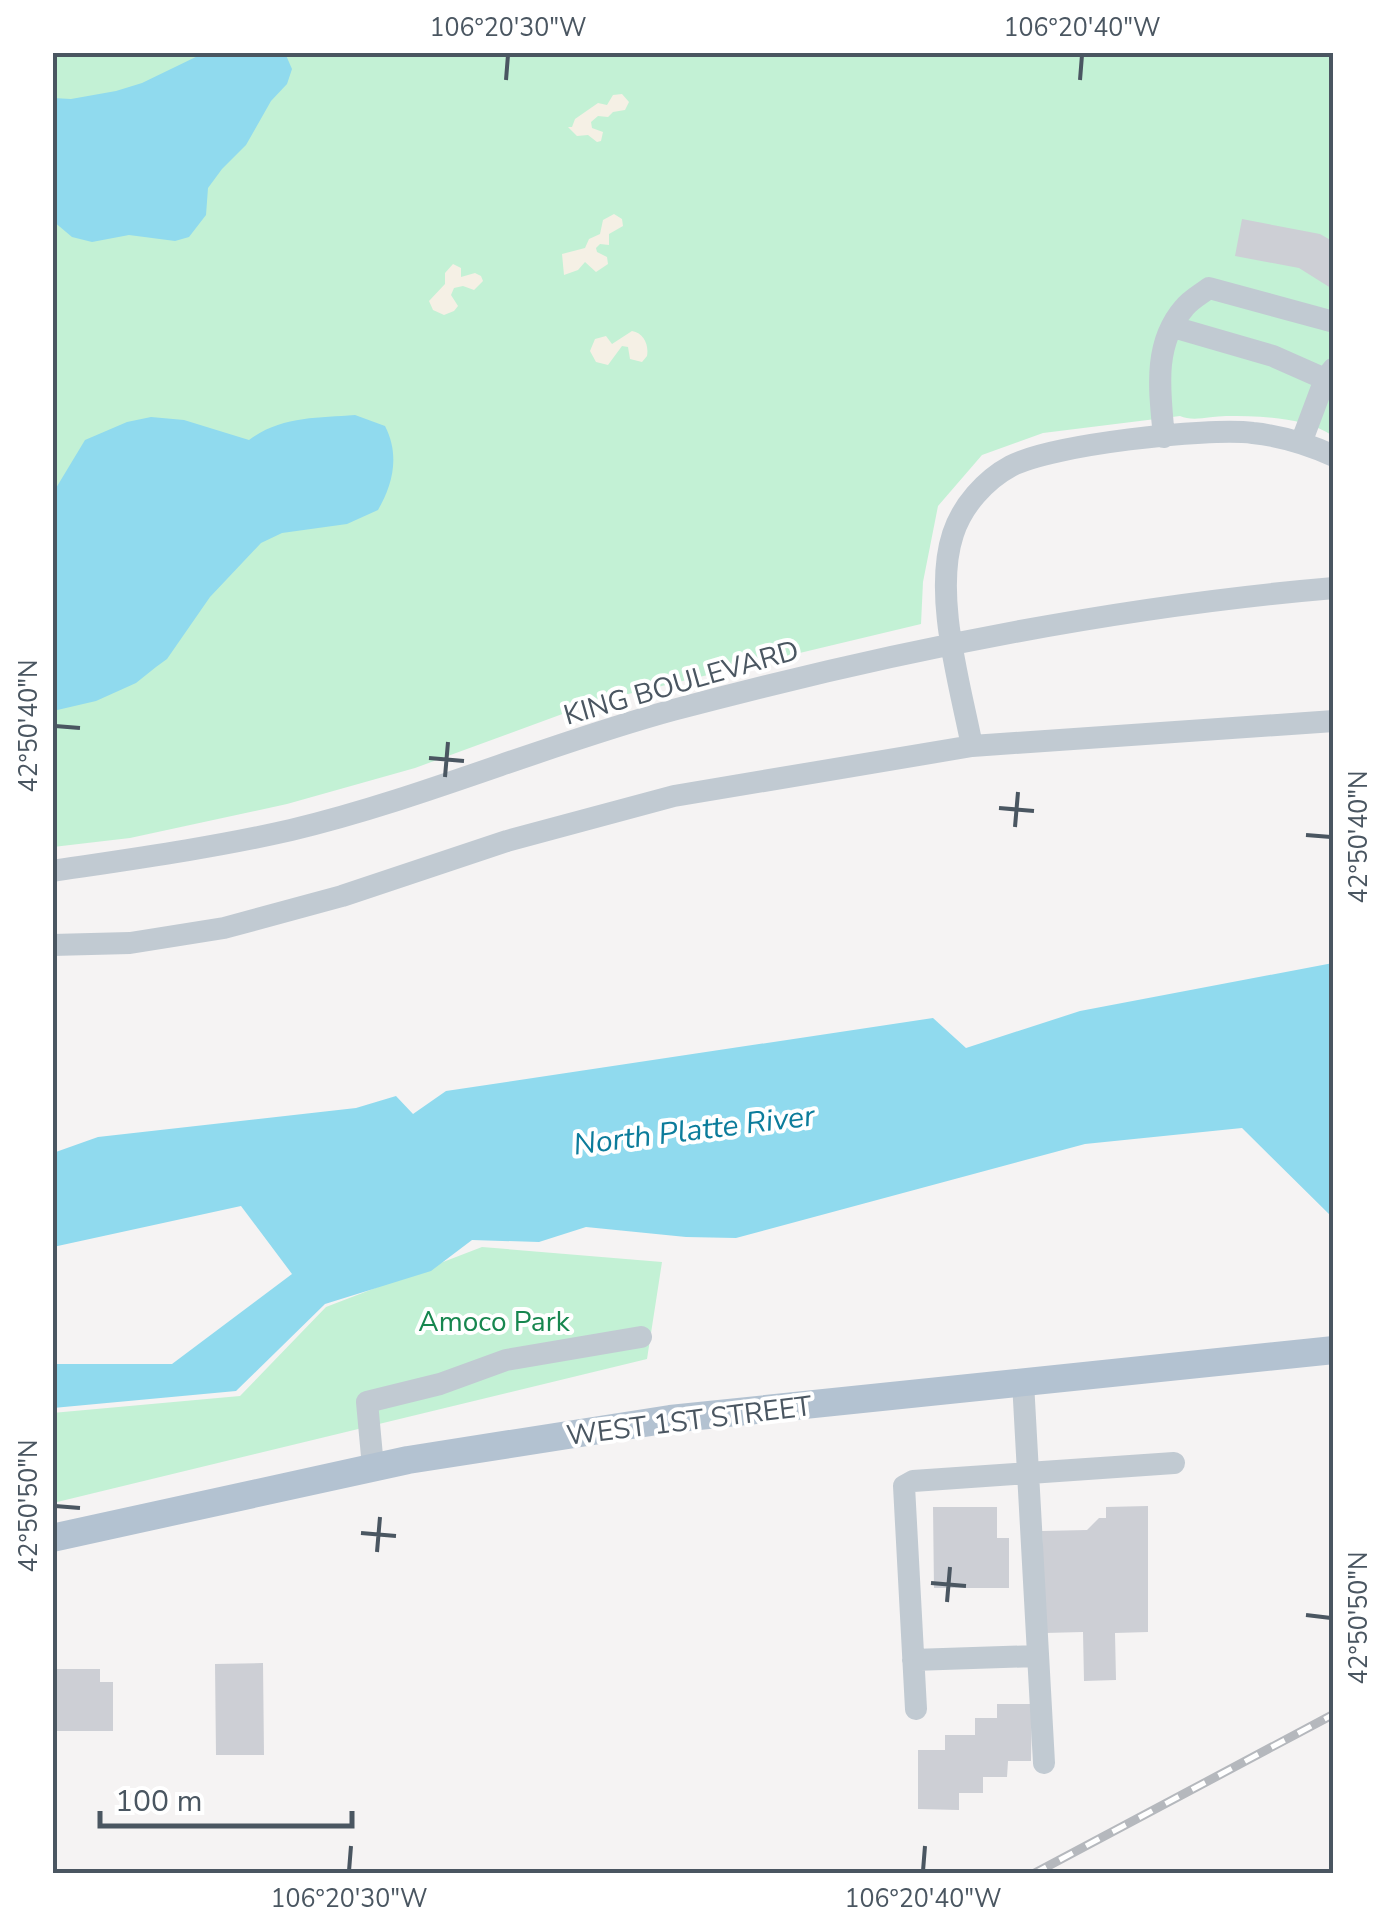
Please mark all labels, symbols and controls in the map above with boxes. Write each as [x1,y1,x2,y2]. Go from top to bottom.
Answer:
text: 106°20'30"W [429,11,587,45]
text: 106°20'40"W [1003,11,1161,45]
street label: KING BOULEVARD [559,631,803,735]
text: 42°50'40"N [12,659,46,793]
text: 42°50'40"N [1342,770,1376,904]
water label: North Platte River [571,1095,818,1166]
park label: Amoco Park [418,1303,571,1341]
street label: WEST 1ST STREET [564,1387,814,1455]
text: 42°50'50"N [12,1439,46,1573]
text: 42°50'50"N [1342,1551,1376,1685]
scale bar [100,1766,352,1828]
text: 100 m [115,1781,202,1822]
text: 106°20'30"W [270,1882,428,1916]
text: 106°20'40"W [844,1882,1002,1916]

